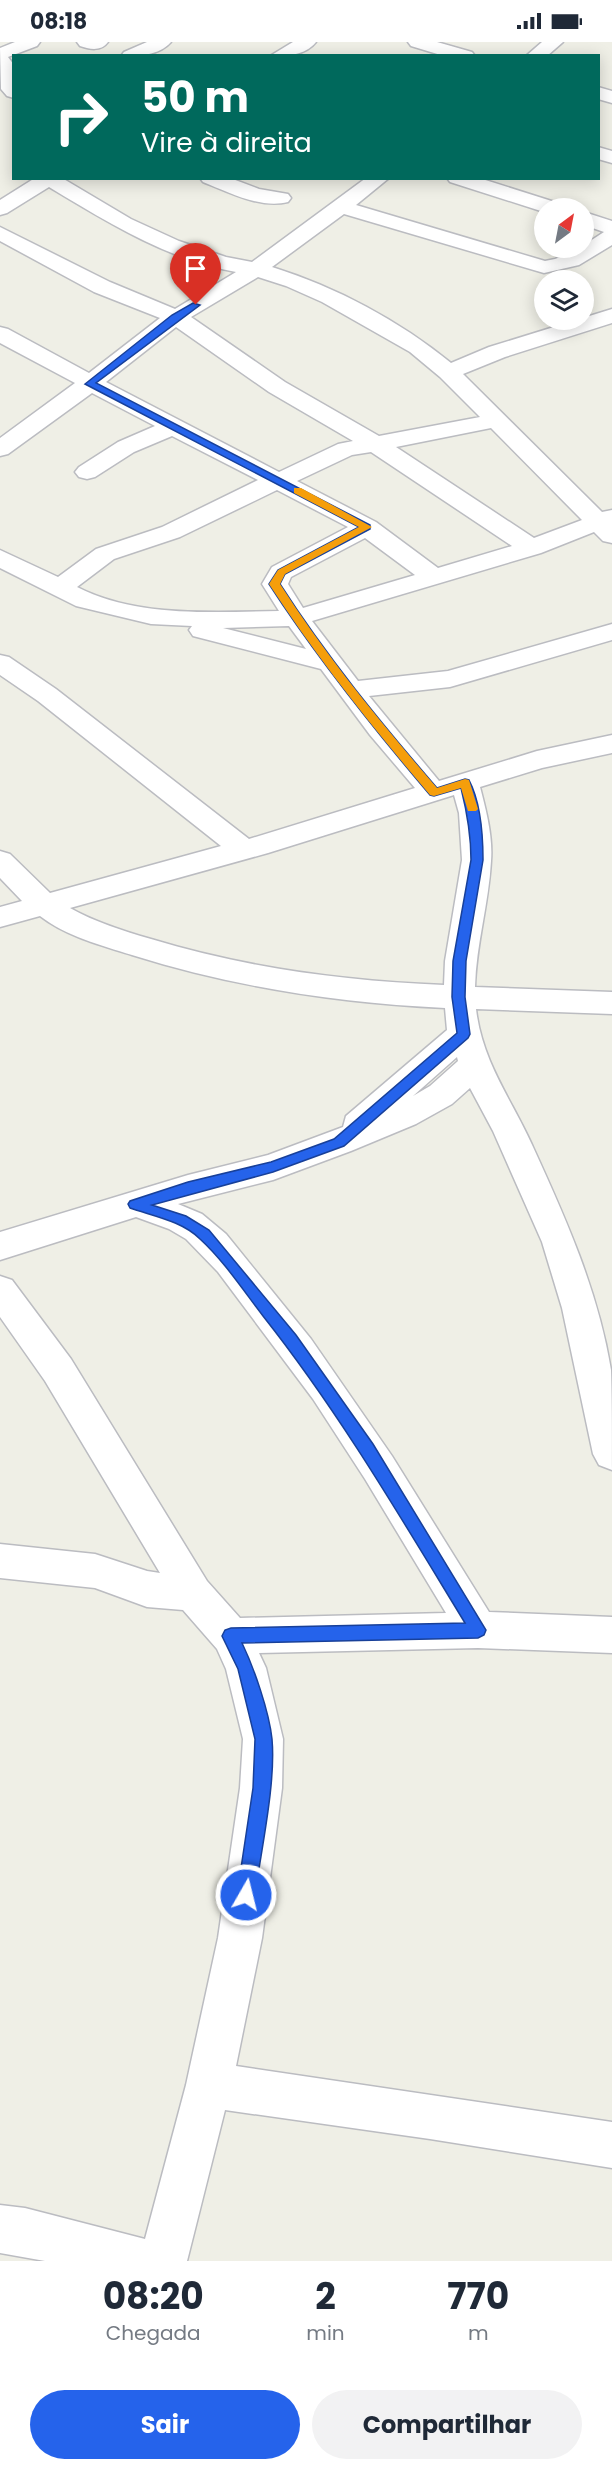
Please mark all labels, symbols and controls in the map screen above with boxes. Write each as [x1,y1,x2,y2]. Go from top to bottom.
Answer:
text: 08:18 [30,6,87,37]
text: 50 m [141,68,249,127]
icon: right [42,78,120,156]
text: Vire à direita [141,124,312,161]
north arrow [534,198,594,258]
map controls [534,198,594,330]
pin [170,243,221,305]
icon: arrive [179,252,212,285]
button: layers [534,270,594,330]
position arrow [214,1863,278,1927]
text: 08:20 [103,2271,204,2322]
text: 2 [315,2271,336,2322]
text: 770 [447,2271,509,2322]
text: Chegada [106,2319,201,2347]
text: min [306,2319,345,2347]
text: m [468,2319,489,2347]
button: Sair [30,2390,300,2459]
button: Compartilhar [312,2390,582,2459]

